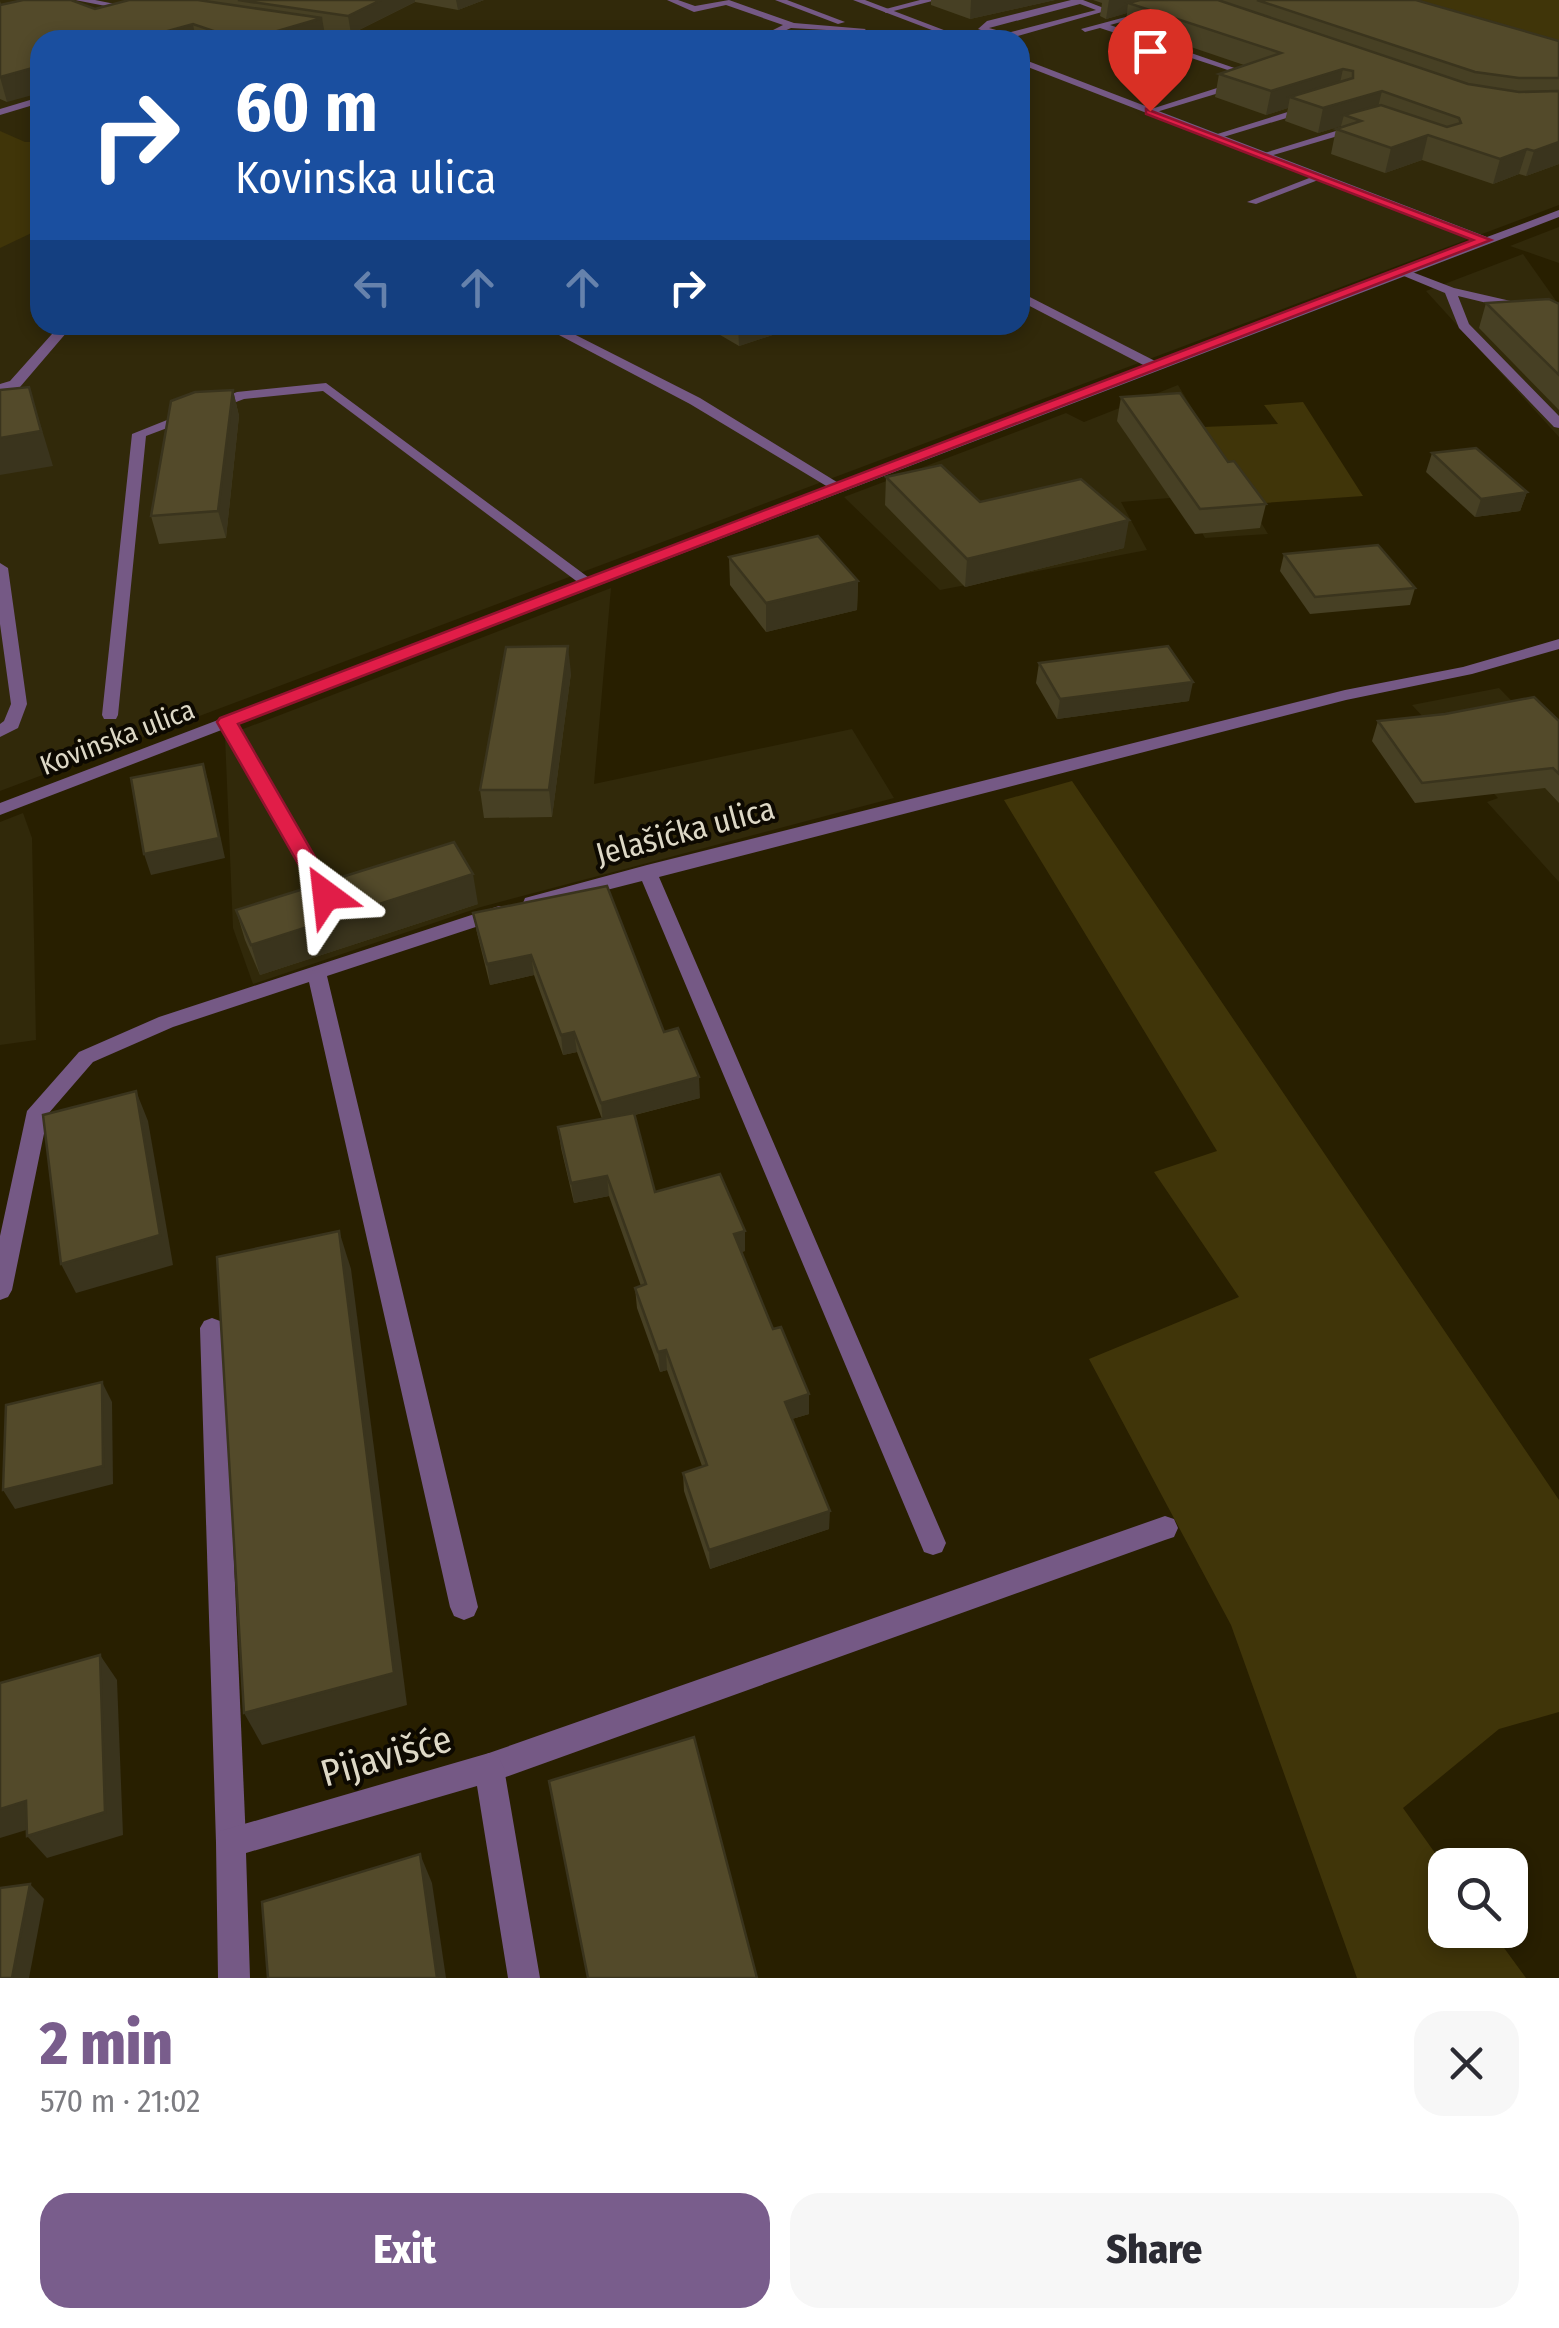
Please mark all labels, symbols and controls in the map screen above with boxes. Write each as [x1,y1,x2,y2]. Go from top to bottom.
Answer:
pin [1108,9,1193,112]
icon: arrive [1123,24,1178,79]
text: 60 m [235,66,378,150]
icon: right [70,70,200,200]
text: Kovinska ulica [235,151,497,205]
icon: left [345,260,400,315]
icon: ahead [450,260,505,315]
icon: ahead [555,260,610,315]
icon: right [660,260,715,315]
street label: Kovinska ulica [35,693,199,782]
street label: Jelašićka ulica [591,789,779,873]
position arrow [274,843,378,947]
street label: Pijavišće [315,1715,457,1797]
map controls [1428,1848,1528,1948]
button: search [1428,1848,1528,1948]
text: 2 min [40,2008,173,2080]
button: close [1414,2011,1519,2116]
text: 570 m · 21:02 [40,2082,200,2120]
button: Exit [40,2193,770,2308]
button: Share [790,2193,1519,2308]

